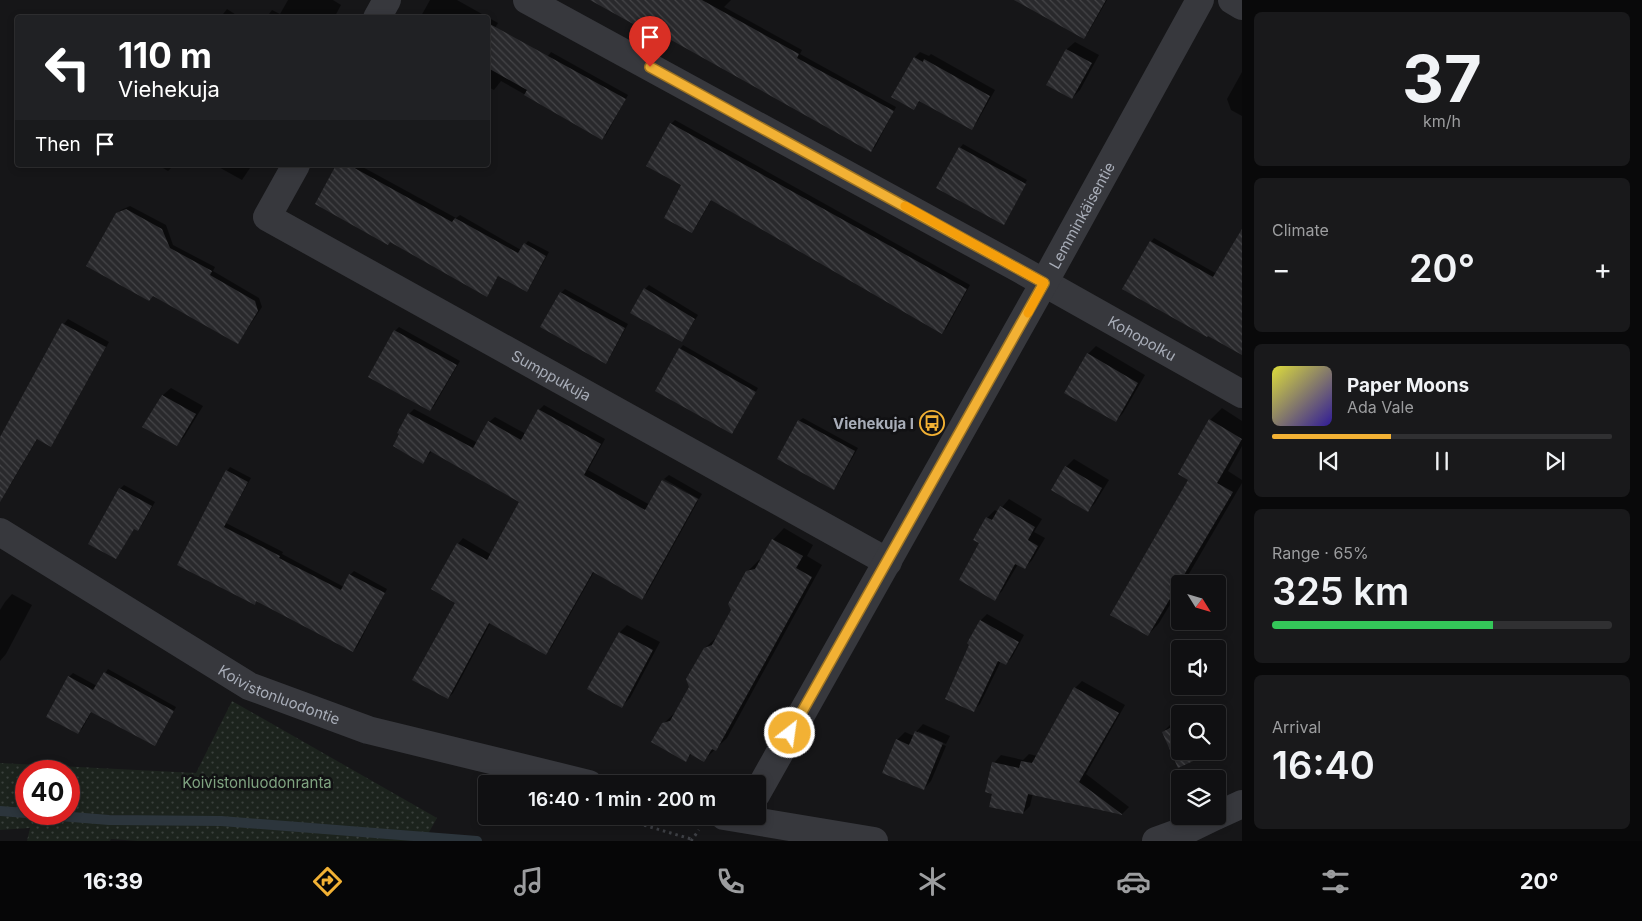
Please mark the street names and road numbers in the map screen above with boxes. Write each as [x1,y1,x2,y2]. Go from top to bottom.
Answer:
street label: Lemminkäisentie [1044,158,1119,272]
street label: Kohopolku [1105,311,1180,365]
street label: Sumppukuja [508,345,595,405]
street label: Koivistonluodontie [215,660,343,728]

